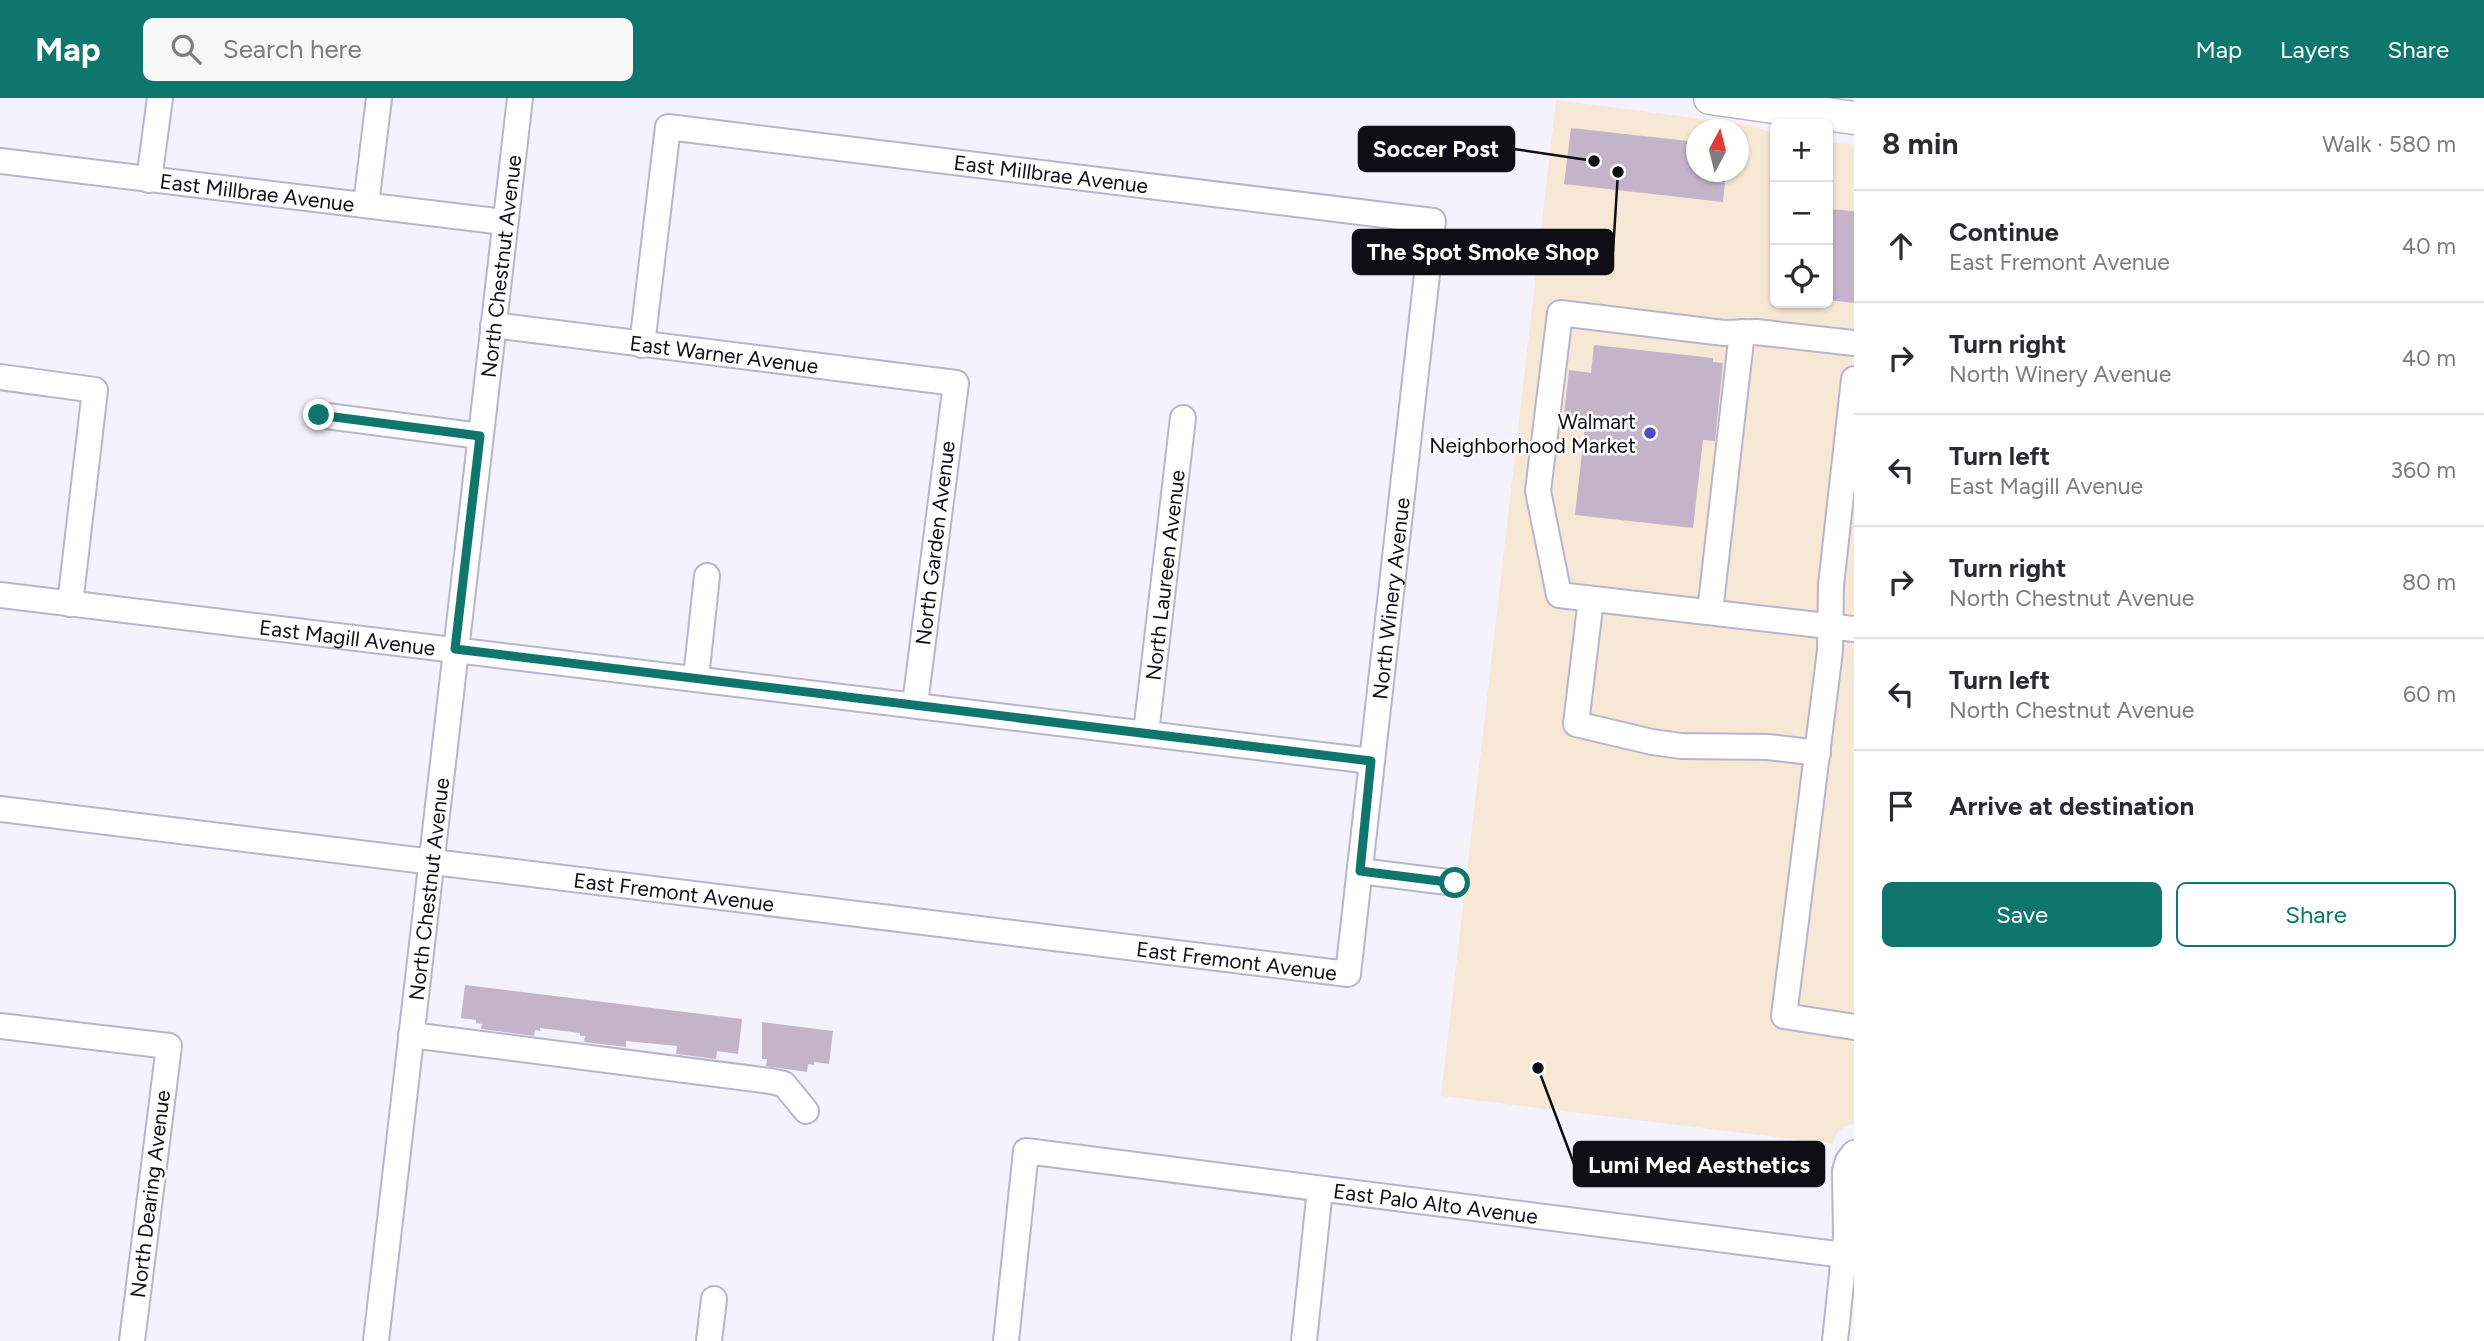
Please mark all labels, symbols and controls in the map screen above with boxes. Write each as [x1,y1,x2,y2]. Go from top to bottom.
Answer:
search box [143,18,633,81]
text: Map [35,30,101,69]
icon: search [167,30,205,68]
text: Search here [223,33,362,65]
text: Map [2195,35,2242,64]
text: Layers [2280,35,2349,64]
text: Share [2387,35,2449,64]
north arrow [1686,119,1749,182]
map controls [1770,119,1833,308]
button: + [1770,119,1833,182]
text: 8 min [1882,125,1959,162]
callout: Soccer Post [1359,127,1514,171]
text: Walk · 580 m [2322,130,2456,158]
text: Soccer Post [1373,135,1499,163]
street label: East Millbrae Avenue [952,150,1150,198]
street label: North Chestnut Avenue [475,153,526,379]
street label: East Millbrae Avenue [158,168,356,216]
button: − [1770,182,1833,245]
text: Continue [1949,216,2059,248]
icon: ahead [1882,227,1920,265]
callout: The Spot Smoke Shop [1353,230,1613,274]
text: 40 m [2402,232,2456,260]
text: The Spot Smoke Shop [1367,238,1599,266]
button: locate [1770,245,1833,308]
text: East Fremont Avenue [1949,248,2170,276]
text: Turn right [1949,328,2066,360]
street label: East Warner Avenue [628,330,820,378]
icon: right [1882,339,1920,377]
text: 40 m [2402,344,2456,372]
text: North Winery Avenue [1949,360,2171,388]
route end [303,399,334,430]
place label: Walmart Neighborhood Market [1429,409,1636,458]
marker: Walmart Neighborhood Market [1642,425,1658,441]
street label: North Garden Avenue [910,439,960,647]
text: Turn left [1949,440,2050,472]
icon: left [1882,451,1920,489]
text: 360 m [2390,456,2456,484]
street label: North Laureen Avenue [1140,468,1189,682]
text: East Magill Avenue [1949,472,2143,500]
street label: North Winery Avenue [1367,496,1414,701]
text: Turn right [1949,552,2066,584]
icon: right [1882,563,1920,601]
text: 80 m [2402,568,2456,596]
text: North Chestnut Avenue [1949,584,2194,612]
street label: East Magill Avenue [258,614,437,660]
text: Turn left [1949,664,2050,696]
icon: left [1882,675,1920,713]
text: 60 m [2403,680,2456,708]
text: North Chestnut Avenue [1949,696,2194,724]
street label: North Chestnut Avenue [403,776,454,1002]
icon: arrive [1882,787,1920,825]
text: Arrive at destination [1949,790,2194,822]
street label: East Fremont Avenue [572,867,776,916]
route start [1439,867,1470,898]
button: Save [1882,882,2162,947]
button: Share [2176,882,2456,947]
street label: East Fremont Avenue [1135,936,1338,985]
street label: North Dearing Avenue [125,1089,175,1299]
callout: Lumi Med Aesthetics [1574,1142,1824,1186]
text: Lumi Med Aesthetics [1588,1151,1810,1179]
street label: East Palo Alto Avenue [1332,1178,1539,1228]

